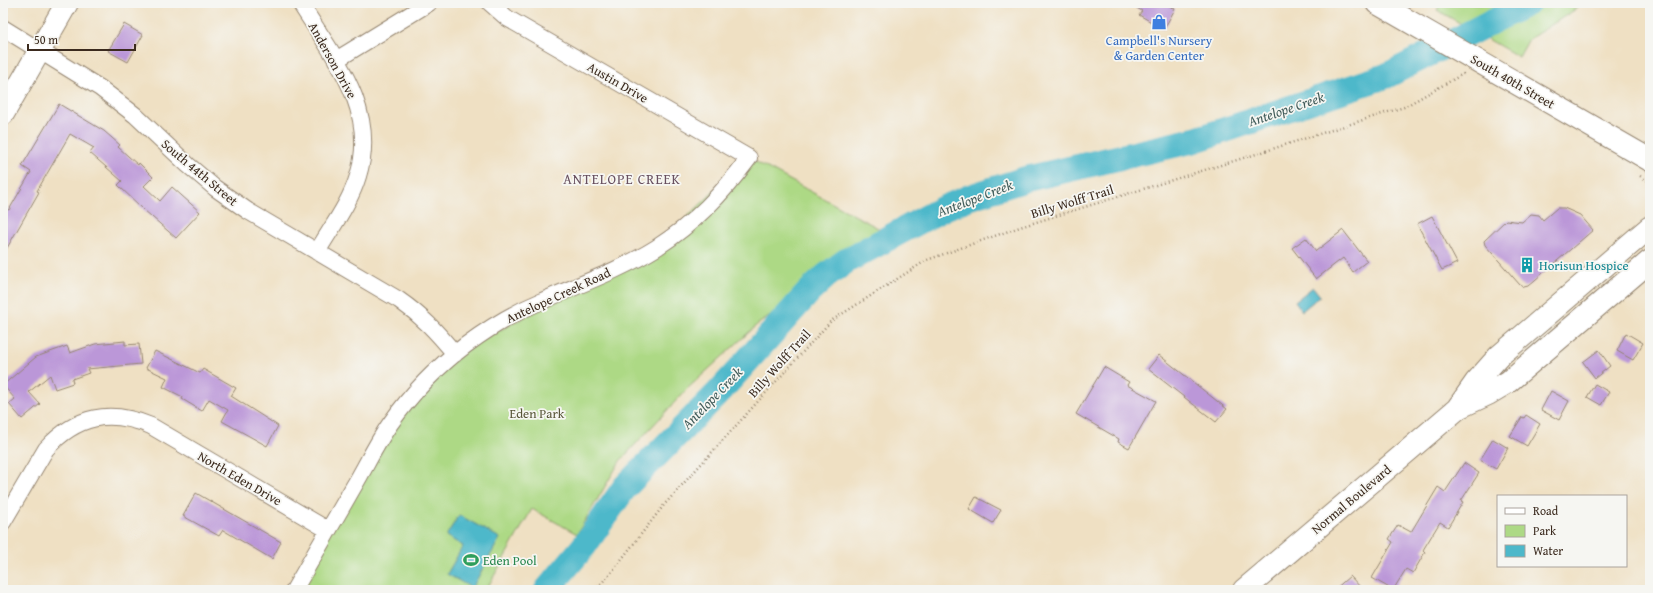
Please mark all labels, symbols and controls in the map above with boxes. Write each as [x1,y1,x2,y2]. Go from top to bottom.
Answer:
shop icon: Campbell's Nursery & Garden Center [1150,13,1168,31]
street label: Anderson Drive [304,19,361,102]
scale bar [28,26,135,52]
text: 50 m [34,31,58,48]
place label: Campbell's Nursery & Garden Center [1106,31,1213,65]
street label: South 40th Street [1467,49,1559,114]
street label: Austin Drive [584,57,652,108]
water label: Antelope Creek [1244,86,1327,132]
street label: South 44th Street [157,135,242,210]
district label: ANTELOPE CREEK [563,169,681,189]
water label: Antelope Creek [934,174,1016,222]
street label: Billy Wolff Trail [1028,180,1116,223]
building icon: Horisun Hospice [1518,256,1536,274]
place label: Horisun Hospice [1539,256,1629,275]
street label: Antelope Creek Road [503,263,614,328]
street label: Billy Wolff Trail [744,325,815,402]
water label: Antelope Creek [677,362,747,434]
park label: Eden Park [510,404,565,423]
street label: North Eden Drive [194,447,285,510]
street label: Normal Boulevard [1307,460,1395,539]
legend [1497,495,1627,567]
text: Road [1533,502,1559,519]
text: Park [1533,522,1557,539]
text: Water [1533,542,1563,559]
sports icon: Eden Pool [462,551,480,569]
place label: Eden Pool [483,551,537,570]

